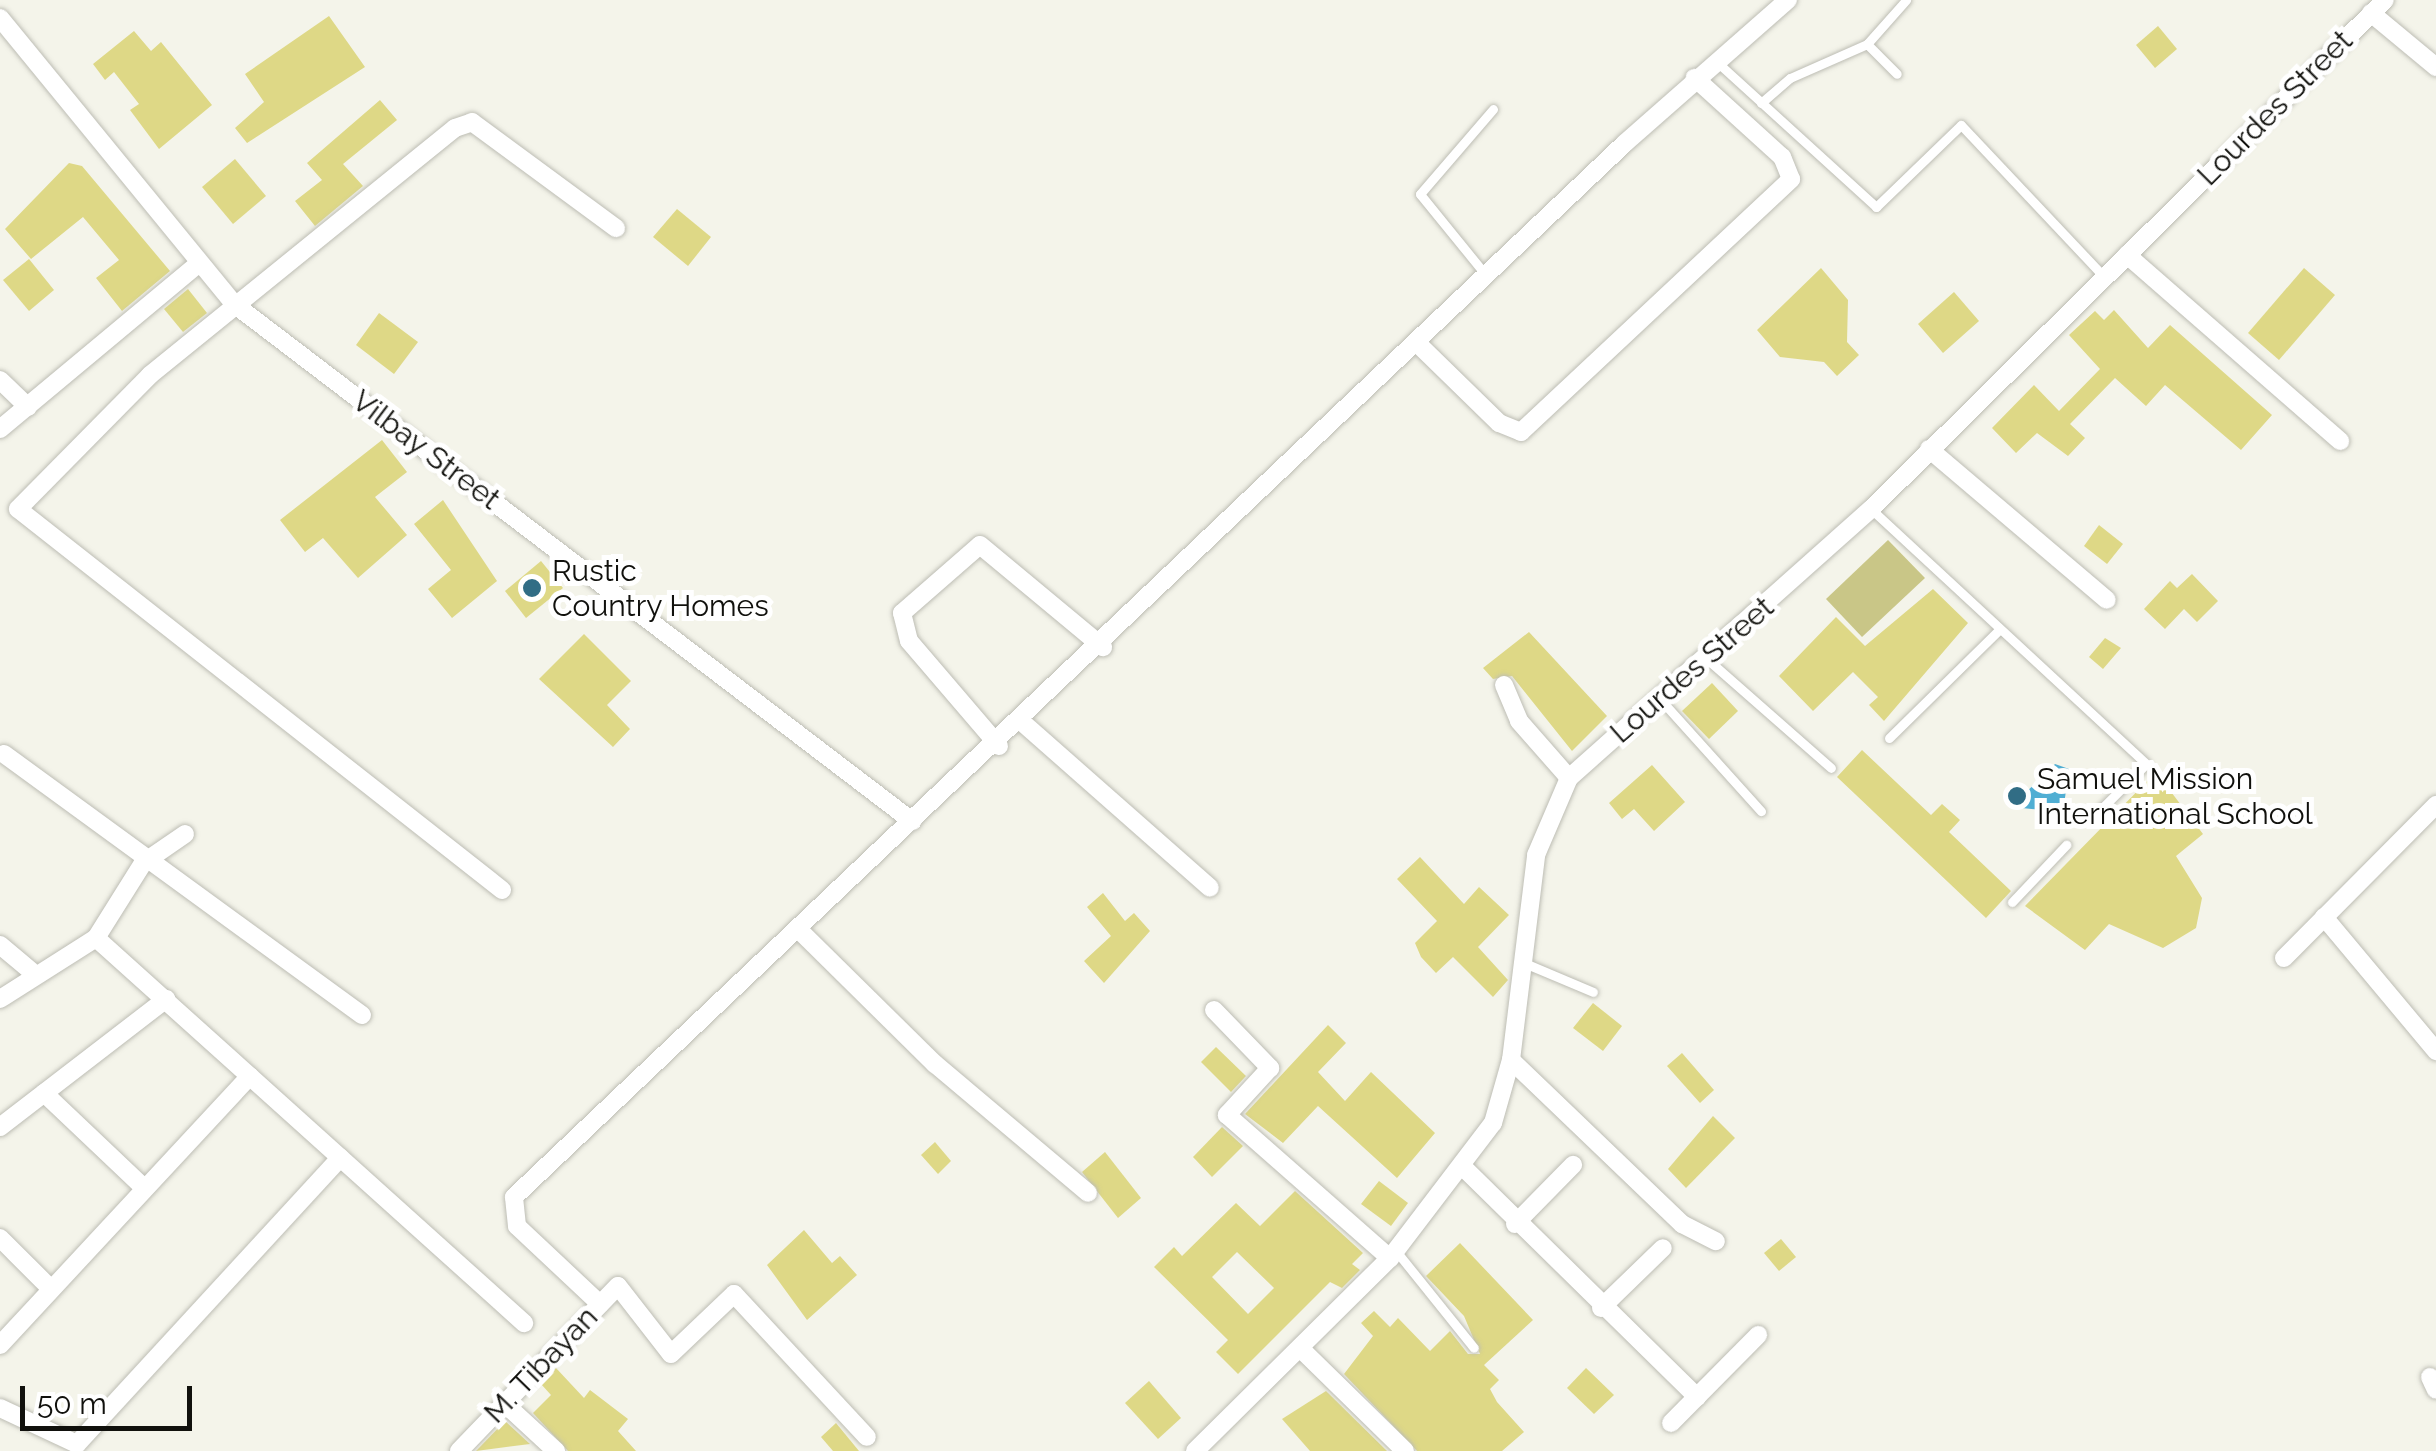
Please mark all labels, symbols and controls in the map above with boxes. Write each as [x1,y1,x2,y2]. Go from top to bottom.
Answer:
street label: Lourdes Street [2190,23,2360,193]
street label: Vilbay Street [345,383,507,517]
place label: Rustic Country Homes [552,553,769,624]
marker: Rustic Country Homes [521,577,543,599]
street label: Lourdes Street [1603,589,1781,751]
place label: Samuel Mission International School [2037,761,2314,832]
marker: Samuel Mission International School [2006,785,2028,807]
street label: M. Tibayan [476,1299,606,1431]
scale bar [25,1366,198,1428]
text: 50 m [37,1386,107,1421]

